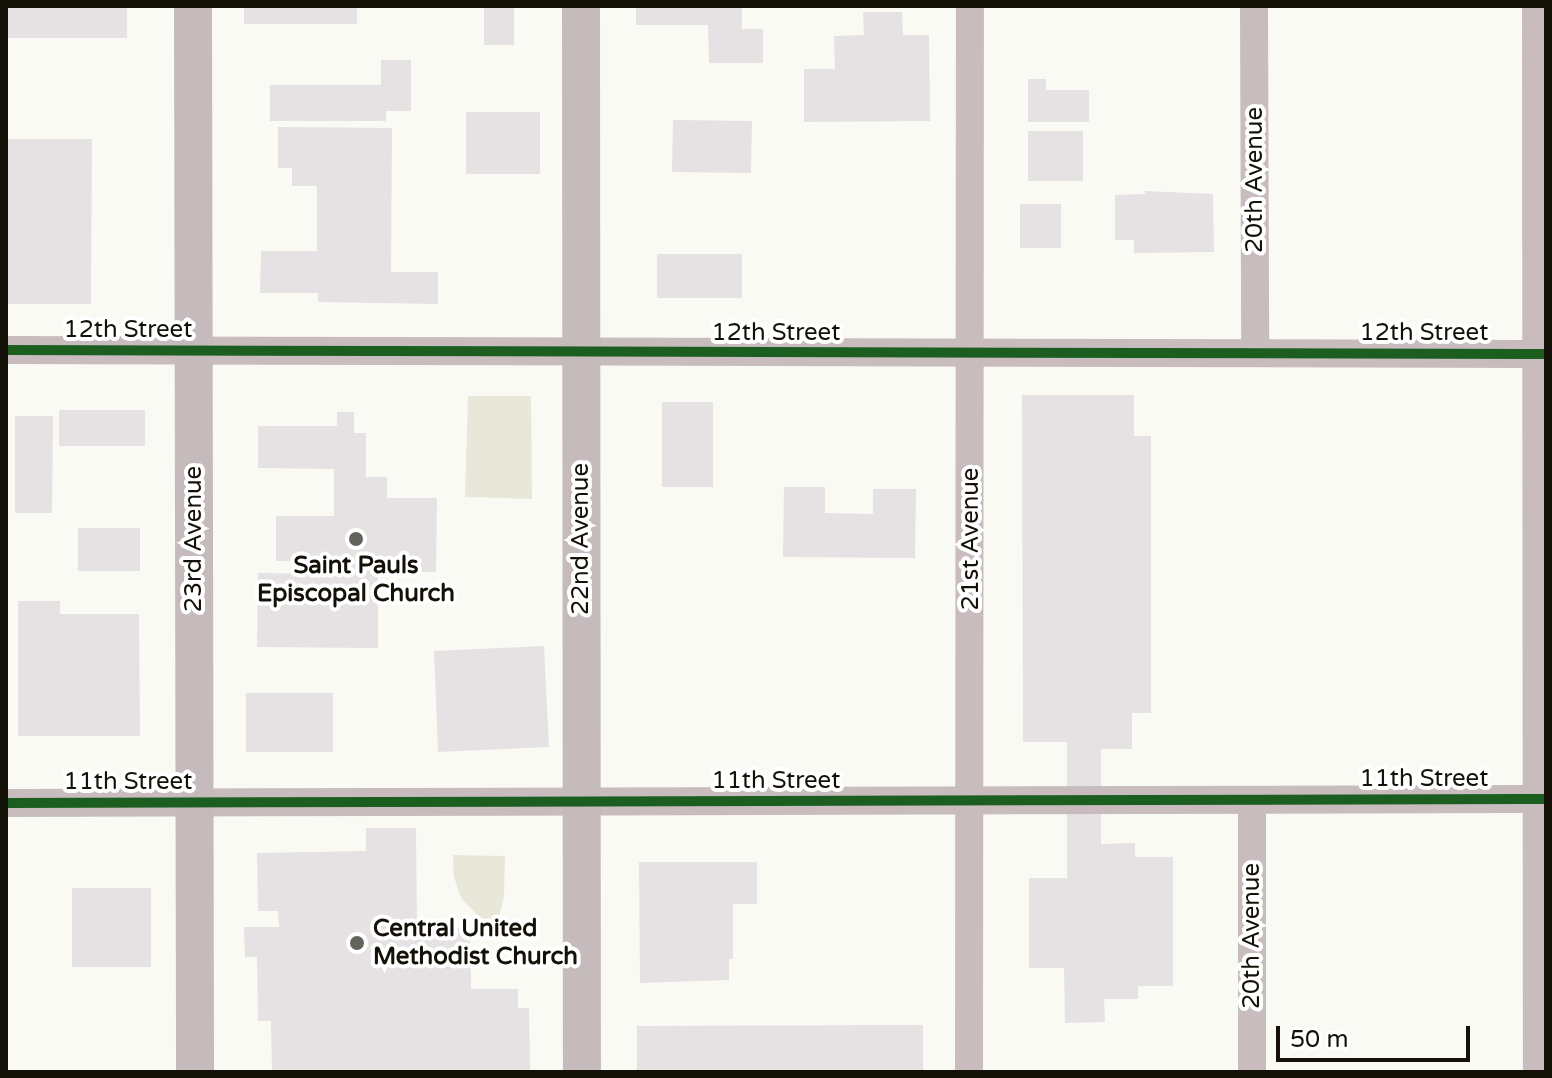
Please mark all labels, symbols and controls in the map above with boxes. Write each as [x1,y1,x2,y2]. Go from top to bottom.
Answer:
street label: 20th Avenue [1241,107,1269,253]
street label: 12th Street [64,316,192,344]
street label: 12th Street [712,319,840,347]
street label: 12th Street [1360,319,1488,347]
street label: 22nd Avenue [567,463,595,615]
street label: 23rd Avenue [180,466,208,612]
street label: 21st Avenue [957,468,985,610]
marker: Saint Pauls Episcopal Church [347,530,365,548]
place label: Saint Pauls Episcopal Church [257,552,455,608]
street label: 11th Street [1360,765,1488,793]
street label: 11th Street [712,767,840,795]
street label: 11th Street [64,768,192,796]
street label: 20th Avenue [1238,863,1266,1009]
place label: Central United Methodist Church [373,915,578,971]
marker: Central United Methodist Church [348,934,366,952]
scale bar [1280,1010,1474,1060]
text: 50 m [1290,1025,1348,1054]

